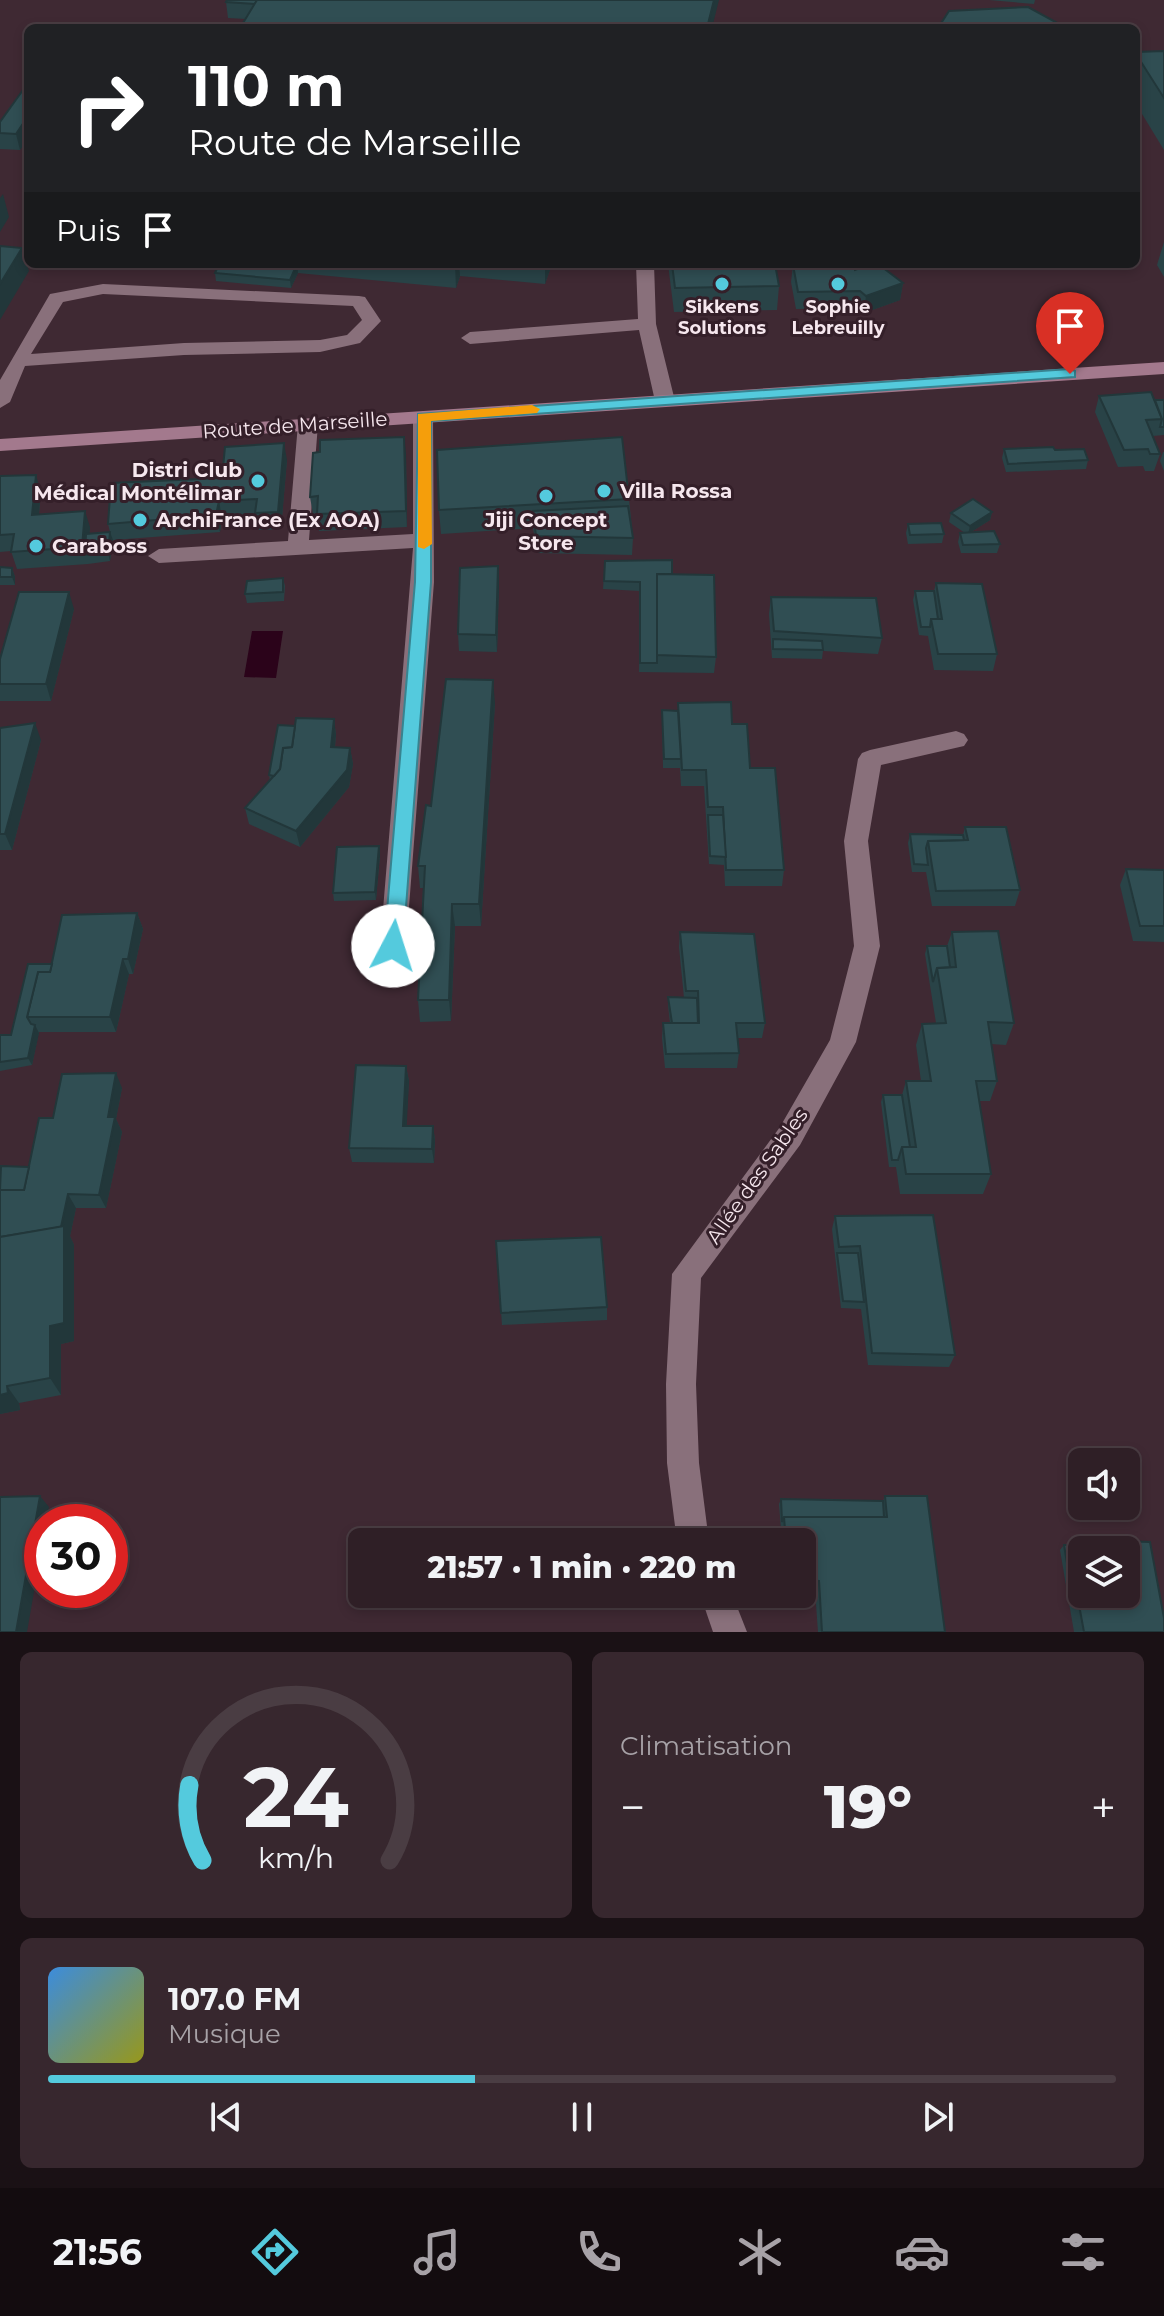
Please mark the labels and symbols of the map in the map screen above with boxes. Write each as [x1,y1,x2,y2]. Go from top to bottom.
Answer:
marker: Sikkens Solutions [713,275,731,293]
marker: Sophie Lebreuilly [829,275,847,293]
pin [1036,292,1104,374]
place label: Sikkens Solutions [678,296,766,339]
place label: Sophie Lebreuilly [792,296,885,339]
street label: Route de Marseille [202,407,388,443]
place label: Distri Club Médical Montélimar [34,458,242,505]
marker: Distri Club Médical Montélimar [249,472,267,490]
place label: Villa Rossa [619,479,732,503]
marker: Villa Rossa [595,482,613,500]
marker: Jiji Concept Store [537,487,555,505]
place label: ArchiFrance (Ex AOA) [155,508,380,532]
place label: Jiji Concept Store [484,508,608,555]
marker: ArchiFrance (Ex AOA) [131,511,149,529]
place label: Caraboss [52,534,147,558]
marker: Caraboss [27,537,45,555]
position arrow [351,904,435,988]
street label: Allée des Sables [701,1103,813,1248]
speed limit sign: 30 [24,1504,128,1608]

